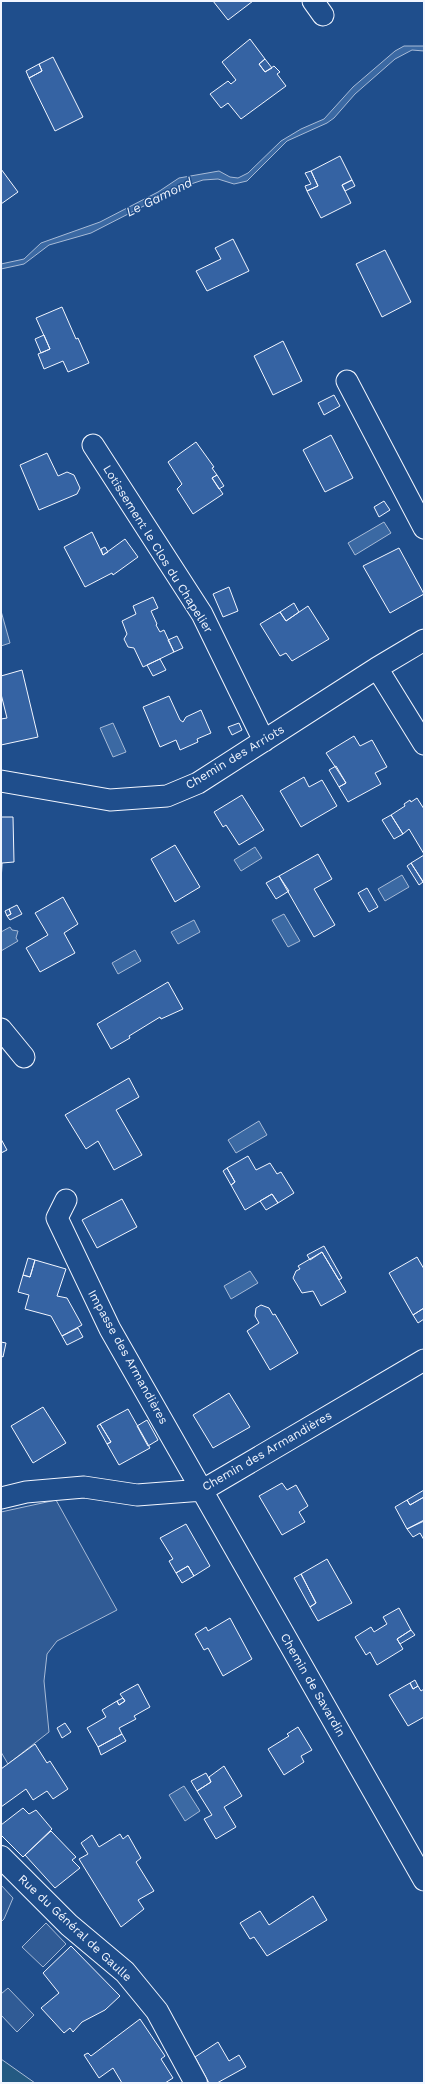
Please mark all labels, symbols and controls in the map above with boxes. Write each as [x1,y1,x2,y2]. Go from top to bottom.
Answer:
water label: Le Gamond [123,174,195,220]
street label: Lotissement le Clos du Chapelier [100,462,216,636]
street label: Chemin des Arriots [183,722,287,792]
street label: Impasse des Armandières [85,1287,171,1427]
street label: Chemin des Armandières [200,1408,334,1494]
street label: Chemin de Savardin [278,1631,348,1739]
street label: Rue du Général de Gaulle [15,1872,135,1984]

